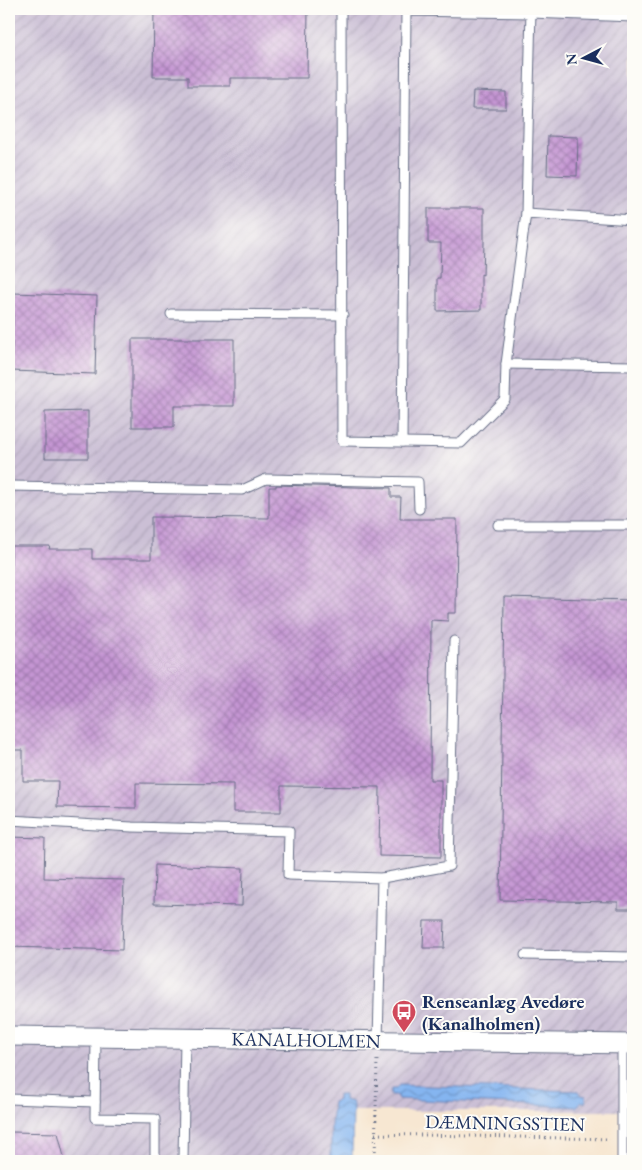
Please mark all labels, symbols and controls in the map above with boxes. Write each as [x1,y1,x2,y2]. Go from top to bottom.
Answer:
north arrow [560,32,610,82]
text: N [561,52,581,66]
place label: Renseanlæg Avedøre (Kanalholmen) [422,989,584,1036]
bus stop icon: Renseanlæg Avedøre (Kanalholmen) [391,999,417,1033]
street label: KANALHOLMEN [231,1026,381,1054]
street label: DÆMNINGSSTIEN [425,1109,585,1137]

